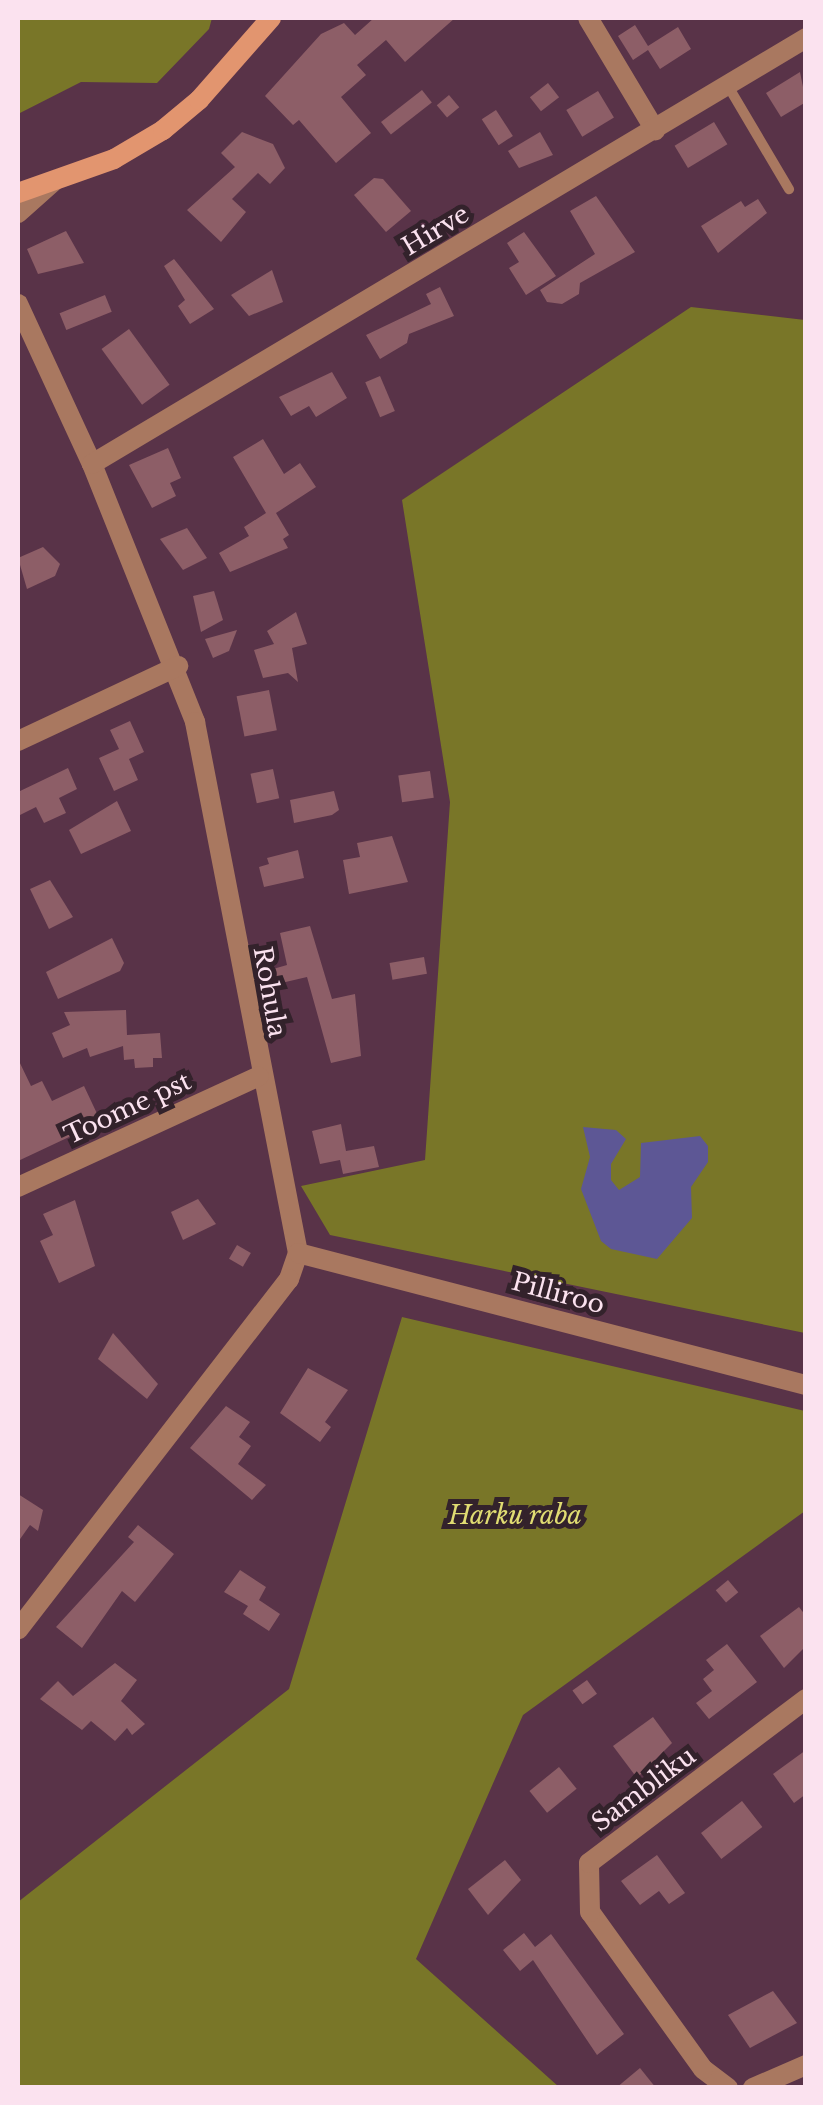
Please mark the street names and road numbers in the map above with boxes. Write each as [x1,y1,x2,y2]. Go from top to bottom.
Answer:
street label: Hirve [397,199,475,263]
street label: Rohula [246,944,292,1040]
street label: Toome pst [60,1067,196,1151]
street label: Pilliroo [508,1267,608,1321]
street label: Sambliku [586,1741,702,1839]

